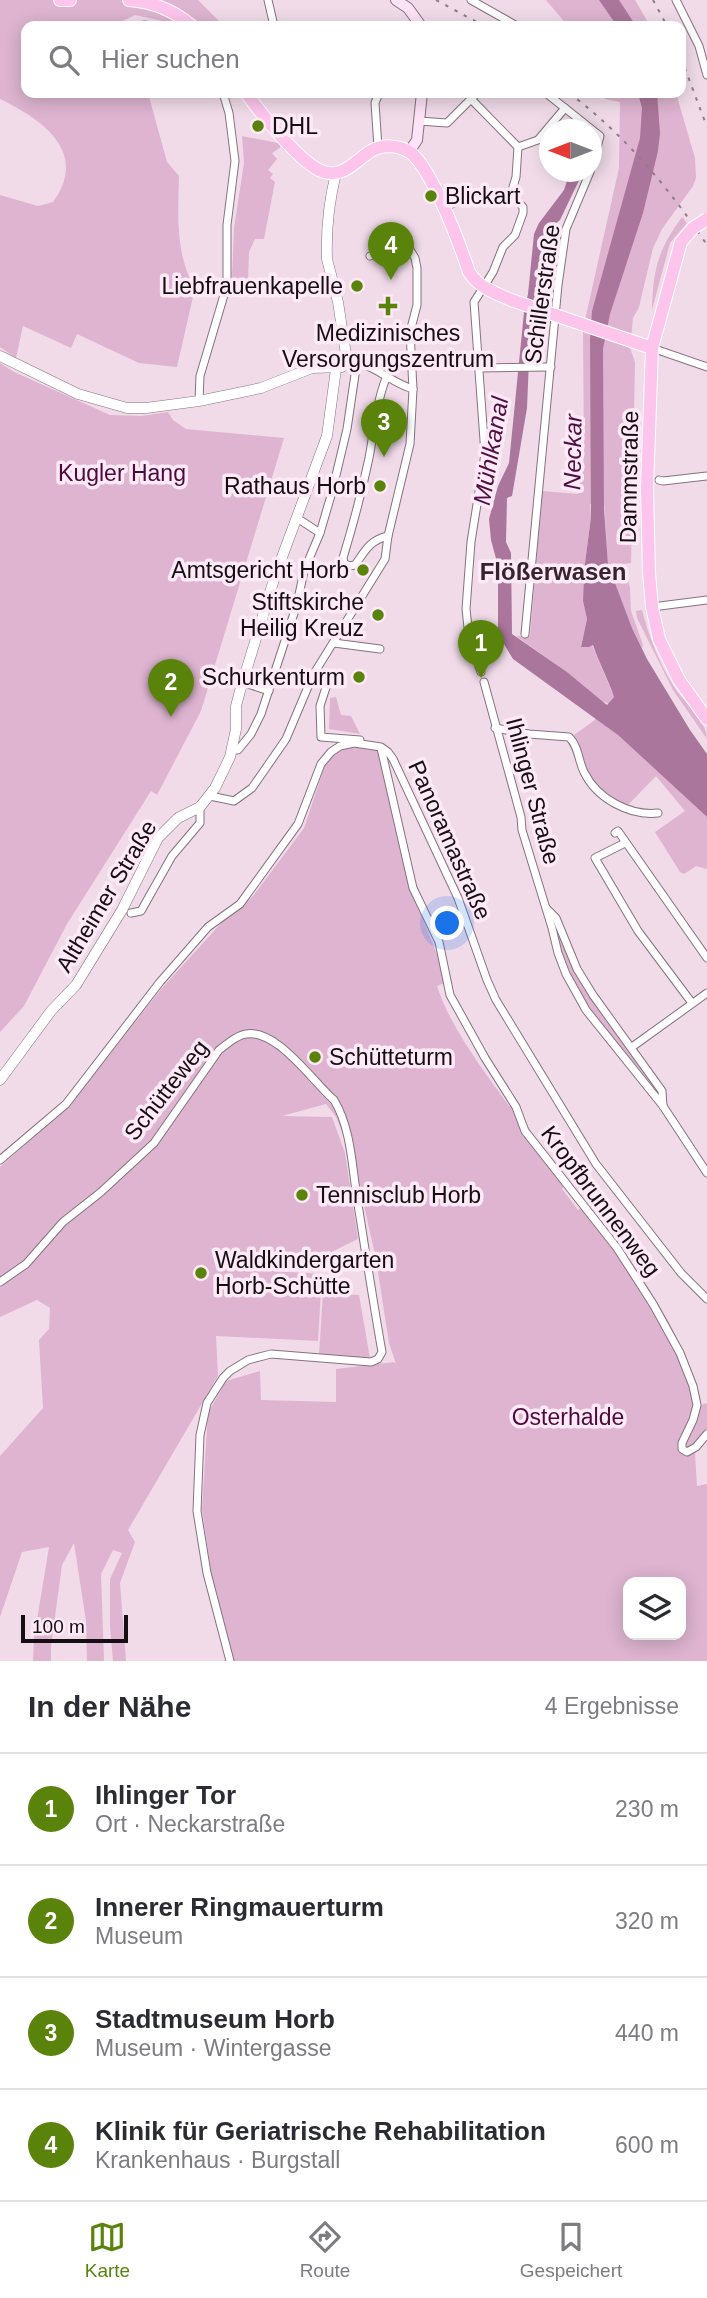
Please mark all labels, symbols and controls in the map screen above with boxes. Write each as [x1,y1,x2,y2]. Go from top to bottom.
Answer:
search box [21,21,686,98]
icon: search [45,41,83,79]
text: Hier suchen [101,44,240,74]
place label: DHL [272,113,318,139]
marker: DHL [250,118,266,134]
north arrow [539,119,602,182]
place label: Blickart [445,183,521,209]
marker: Blickart [423,188,439,204]
pin: 4 [368,222,414,280]
street label: Schillerstraße [519,223,565,365]
place label: Liebfrauenkapelle [161,273,343,299]
marker: Liebfrauenkapelle [349,278,365,294]
marker: Medizinisches Versorgungszentrum [378,296,398,316]
place label: Medizinisches Versorgungszentrum [282,320,494,372]
water label: Mühlkanal [468,394,513,507]
pin: 3 [361,399,407,457]
street label: Dammstraße [615,410,643,544]
water label: Neckar [558,413,587,490]
park label: Kugler Hang [58,460,186,486]
place label: Rathaus Horb [224,473,366,499]
marker: Rathaus Horb [372,478,388,494]
place label: Amtsgericht Horb [171,557,349,583]
district label: Flößerwasen [480,558,626,585]
marker: Amtsgericht Horb [355,562,371,578]
place label: Stiftskirche Heilig Kreuz [240,589,364,641]
marker: Stiftskirche Heilig Kreuz [370,607,386,623]
pin: 1 [458,620,504,678]
pin: 2 [148,659,194,717]
place label: Schurkenturm [202,664,345,690]
marker: Schurkenturm [351,669,367,685]
street label: Ihlinger Straße [501,715,565,867]
street label: Panoramastraße [403,756,497,924]
street label: Altheimer Straße [50,815,162,977]
your location [430,906,464,940]
street label: Schütteweg [119,1035,213,1145]
place label: Schütteturm [329,1044,453,1070]
marker: Schütteturm [307,1049,323,1065]
street label: Kropfbrunnenweg [536,1121,666,1281]
place label: Tennisclub Horb [316,1182,481,1208]
marker: Tennisclub Horb [294,1187,310,1203]
place label: Waldkindergarten Horb-Schütte [215,1247,394,1299]
marker: Waldkindergarten Horb-Schütte [193,1265,209,1281]
park label: Osterhalde [512,1404,624,1430]
map controls [623,1577,686,1640]
button: layers [623,1577,686,1640]
scale bar [21,1612,128,1644]
text: 100 m [32,1616,85,1637]
text: In der Nähe [28,1690,191,1723]
text: 4 Ergebnisse [545,1693,679,1719]
text: Ihlinger Tor [95,1780,236,1810]
text: 1 [45,1796,57,1822]
text: 230 m [615,1796,679,1822]
text: Ort · Neckarstraße [95,1811,285,1837]
text: Innerer Ringmauerturm [95,1892,384,1922]
text: 2 [45,1908,57,1934]
text: 320 m [615,1908,679,1934]
text: Museum [95,1923,183,1949]
text: Stadtmuseum Horb [95,2004,335,2034]
text: 3 [45,2020,57,2046]
text: 440 m [615,2020,679,2046]
text: Museum · Wintergasse [95,2035,331,2061]
text: Klinik für Geriatrische Rehabilitation [95,2116,546,2146]
text: 4 [45,2132,57,2158]
text: 600 m [615,2132,679,2158]
text: Krankenhaus · Burgstall [95,2147,340,2173]
tab: Karte [85,2218,130,2282]
tab: Route [300,2218,350,2282]
tab: Gespeichert [520,2218,622,2282]

